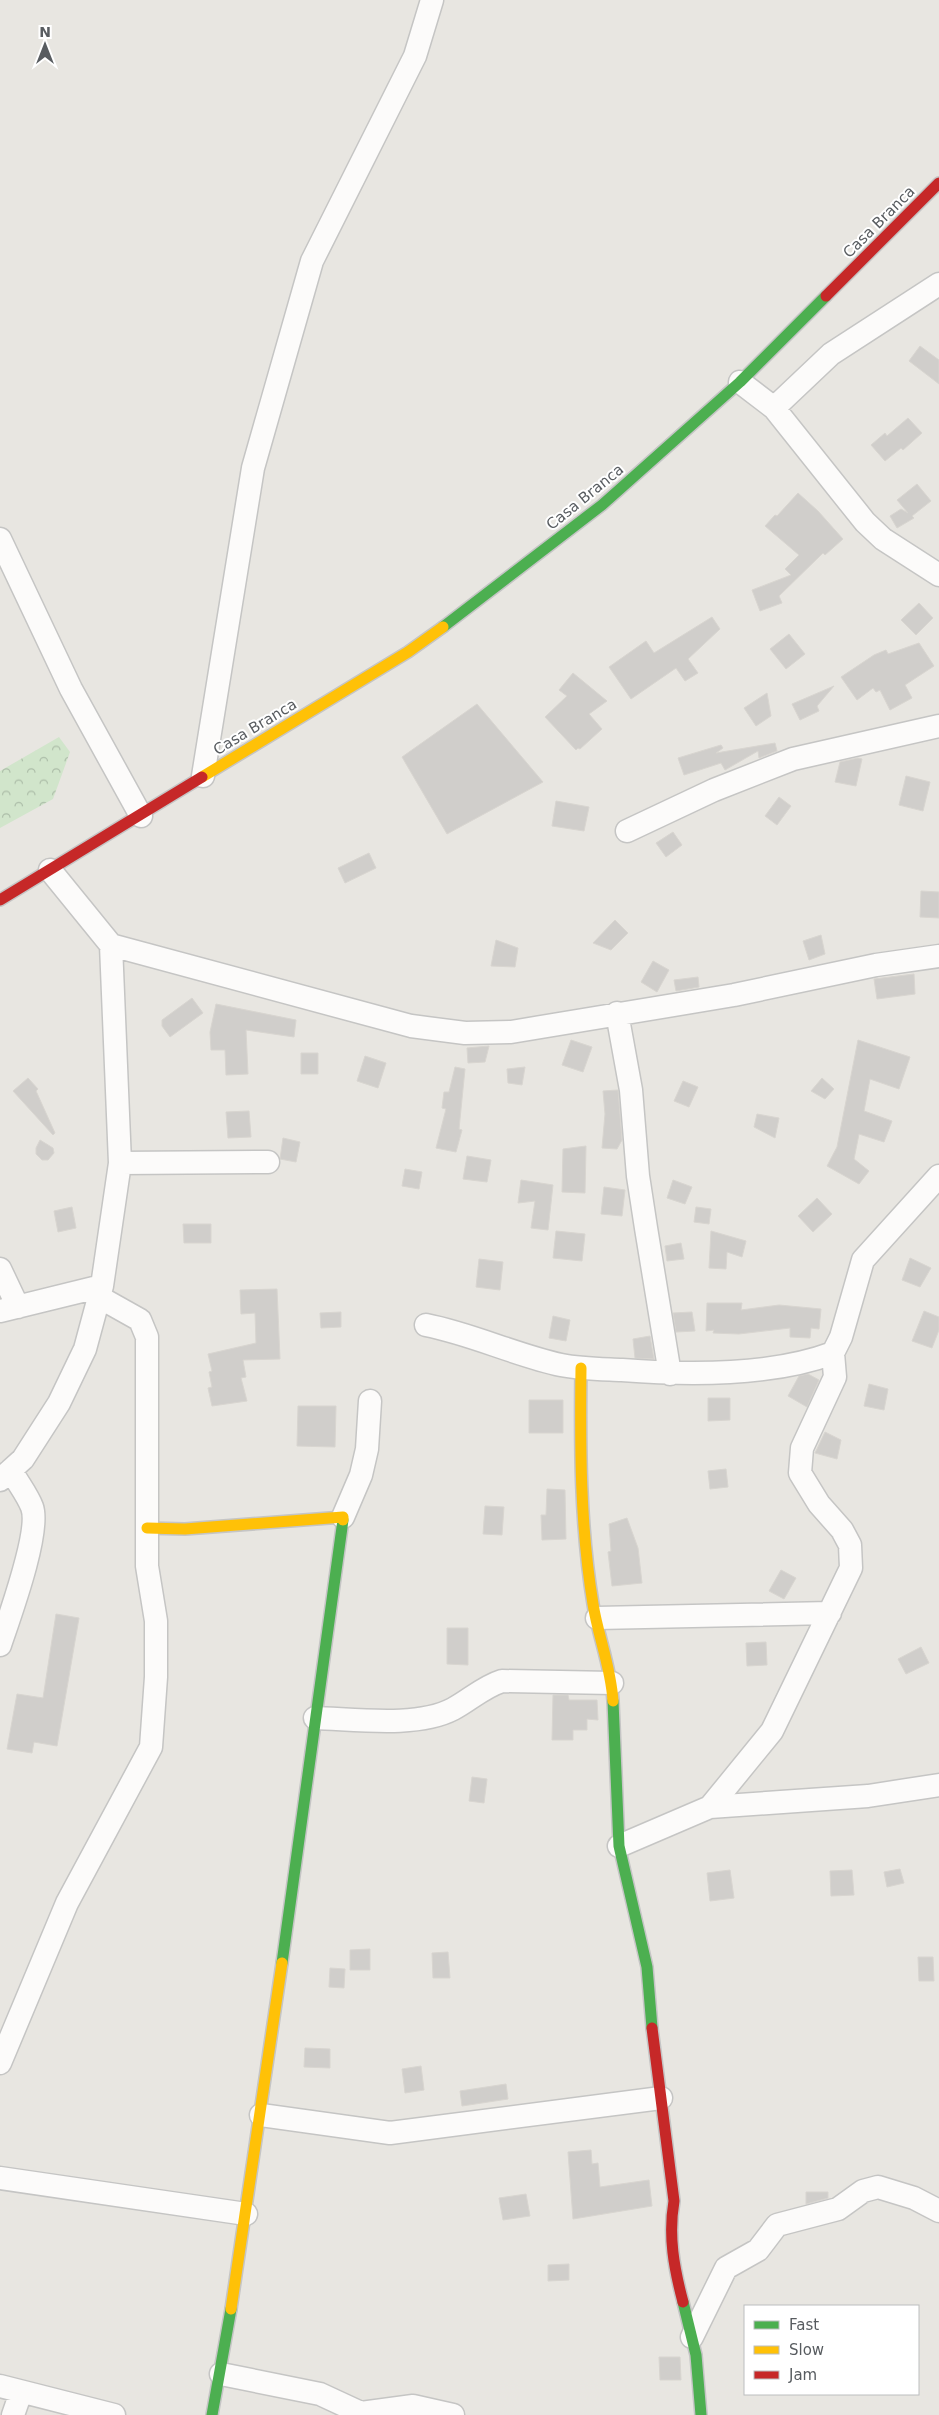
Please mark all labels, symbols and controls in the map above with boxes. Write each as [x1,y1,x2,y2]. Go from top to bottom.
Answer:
north arrow [20,20,70,70]
text: N [39,24,51,40]
street label: Casa Branca [839,182,919,262]
street label: Casa Branca [543,460,627,534]
street label: Casa Branca [210,695,300,759]
legend [744,2305,919,2395]
text: Fast [789,2316,819,2334]
text: Slow [789,2341,824,2359]
text: Jam [788,2366,817,2384]

